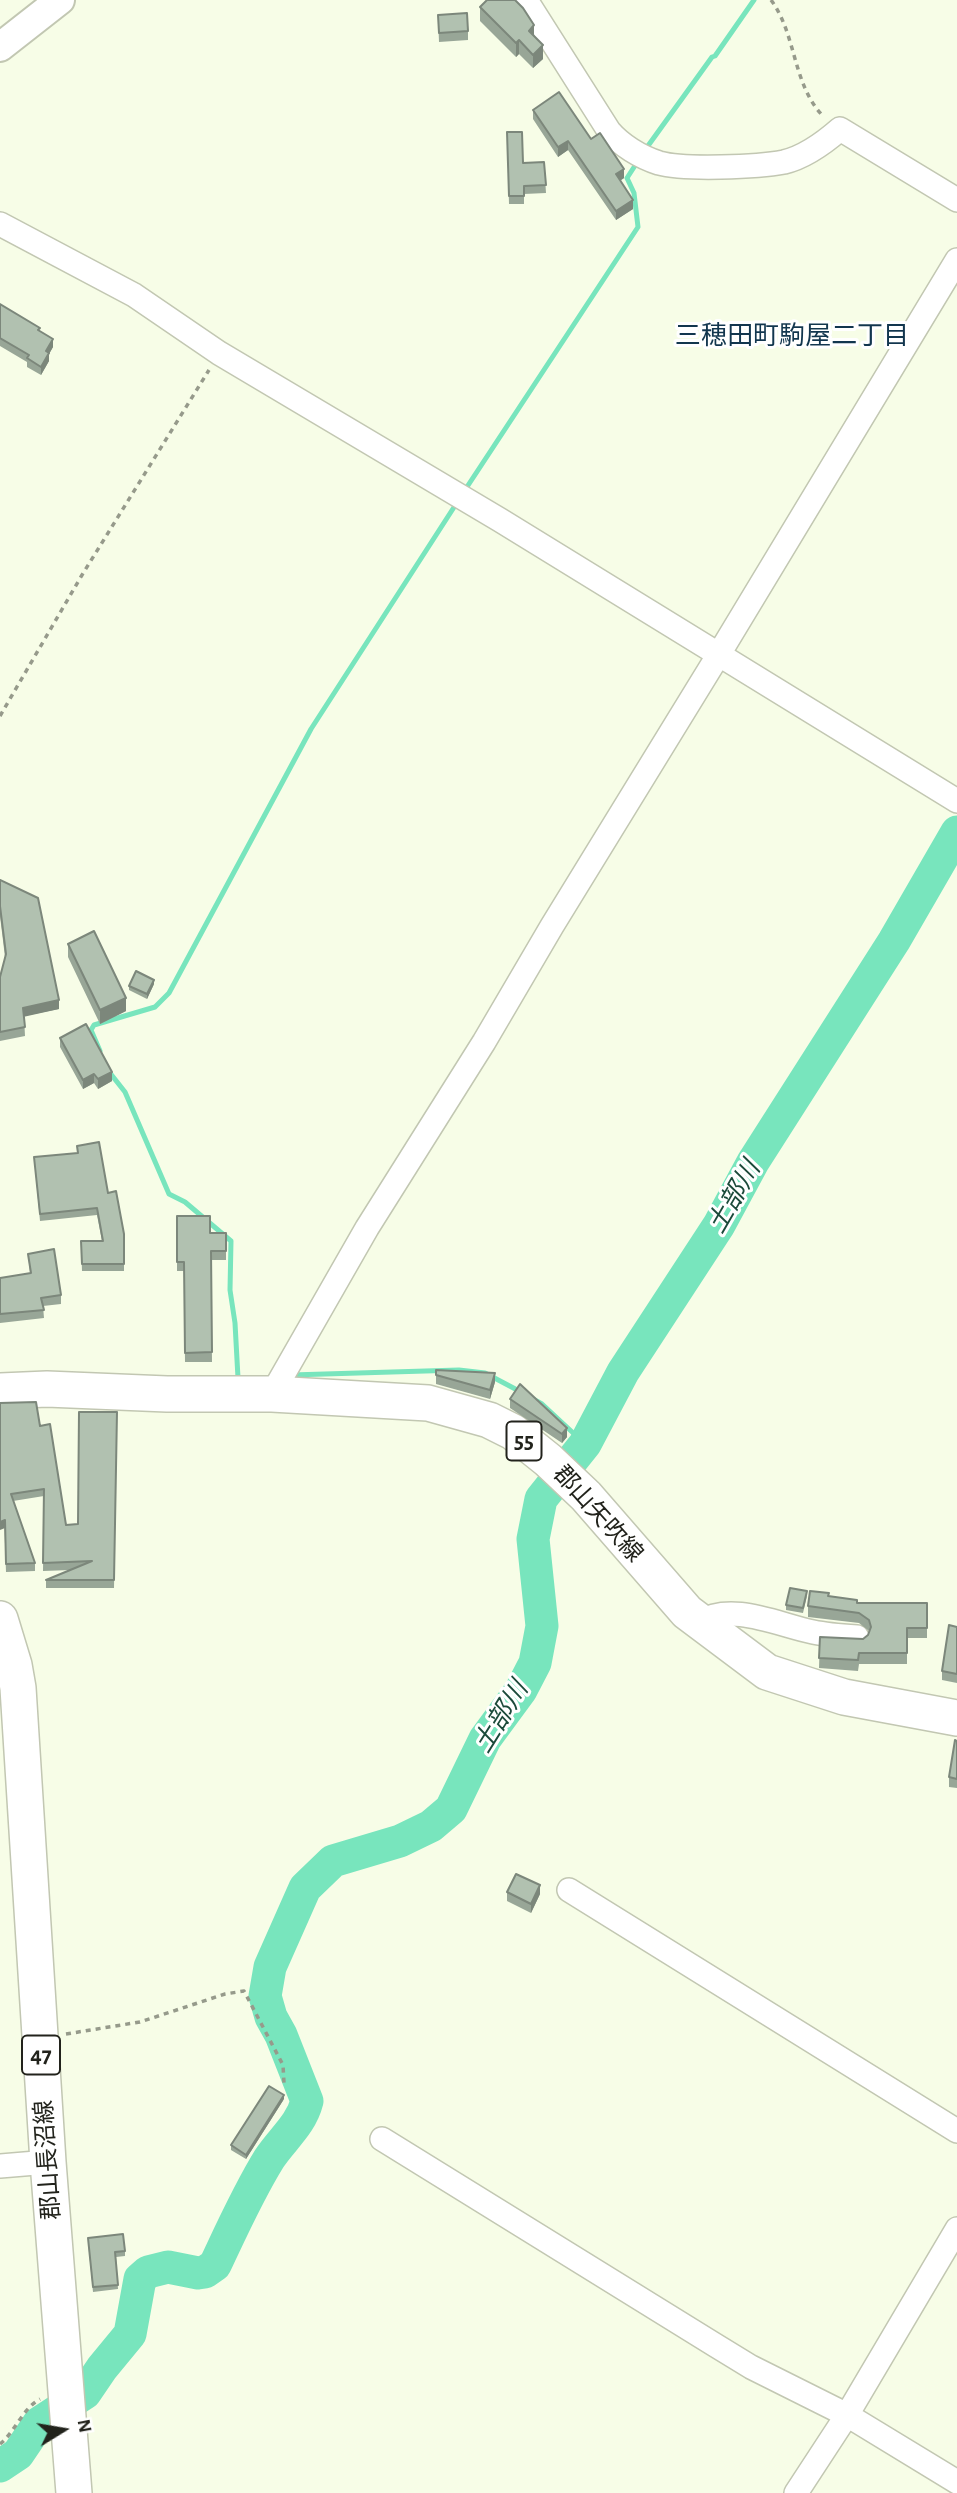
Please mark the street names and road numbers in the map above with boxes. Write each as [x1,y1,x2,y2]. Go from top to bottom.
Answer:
road number: 55 [506,1422,542,1460]
street label: 郡山矢吹線 [547,1460,649,1568]
road number: 47 [22,2036,60,2074]
street label: 郡山長沼線 [29,2099,67,2221]

